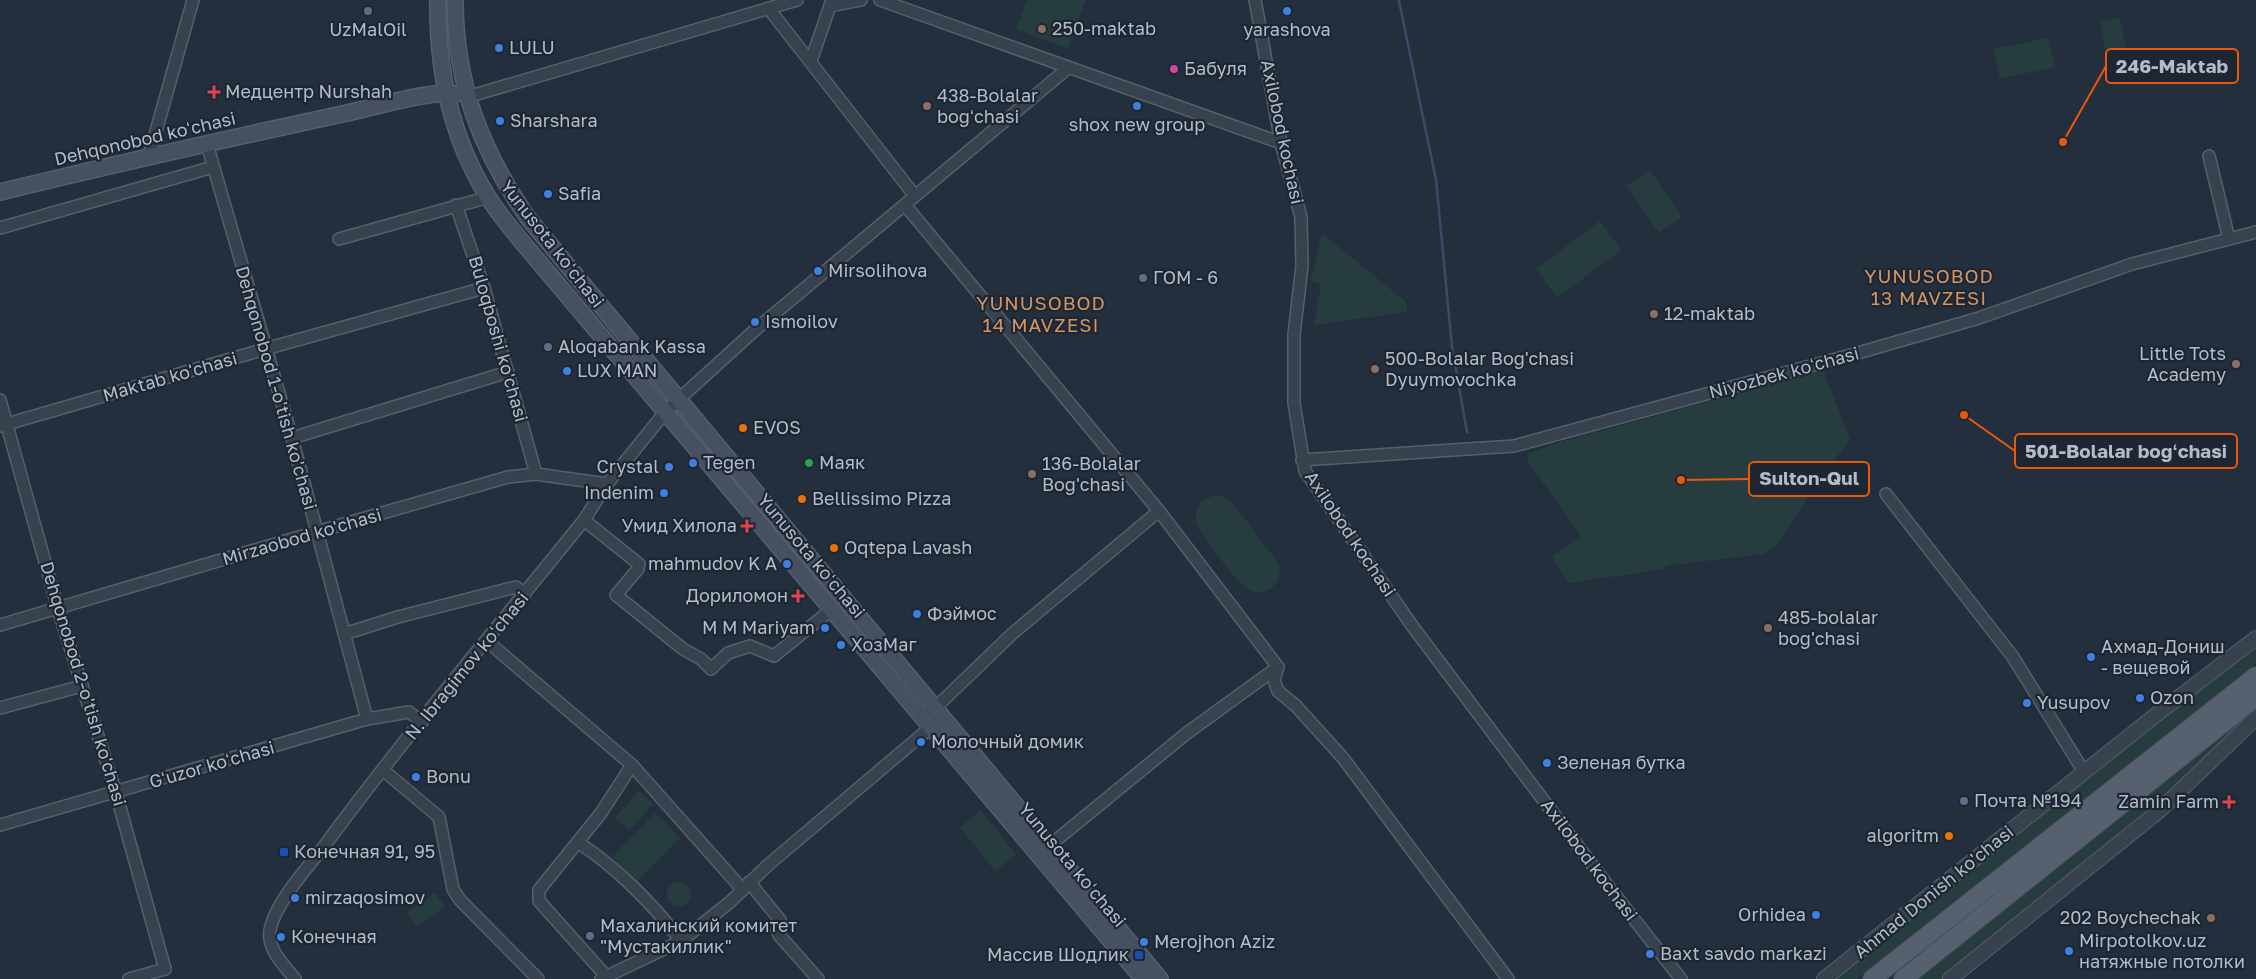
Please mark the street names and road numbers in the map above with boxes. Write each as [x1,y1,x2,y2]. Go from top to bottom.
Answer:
street label: Axilobod kochasi [1257,58,1309,206]
street label: Dehqonobod koʻchasi [52,106,238,170]
street label: Yunusota koʻchasi [496,175,609,311]
street label: Buloqboshi ko'chasi [465,253,533,424]
street label: Dehqonobod 1-o'tish ko'chasi [232,263,322,512]
street label: Niyozbek koʻchasi [1706,341,1861,403]
street label: Maktab ko'chasi [100,346,239,406]
street label: Axilobod kochasi [1301,466,1401,601]
street label: Yunusota koʻchasi [753,489,870,622]
street label: Mirzaobod ko'chasi [220,503,384,569]
street label: Dehqonobod 2-o'tish ko'chasi [36,559,132,809]
street label: N. Ibragimov koʻchasi [400,587,533,744]
street label: Gʻuzor koʻchasi [147,736,277,792]
street label: Axilobod kochasi [1537,794,1643,925]
street label: Yunusota koʻchasi [1014,798,1131,931]
street label: Ahmad Donish ko'chasi [1849,820,2018,962]

